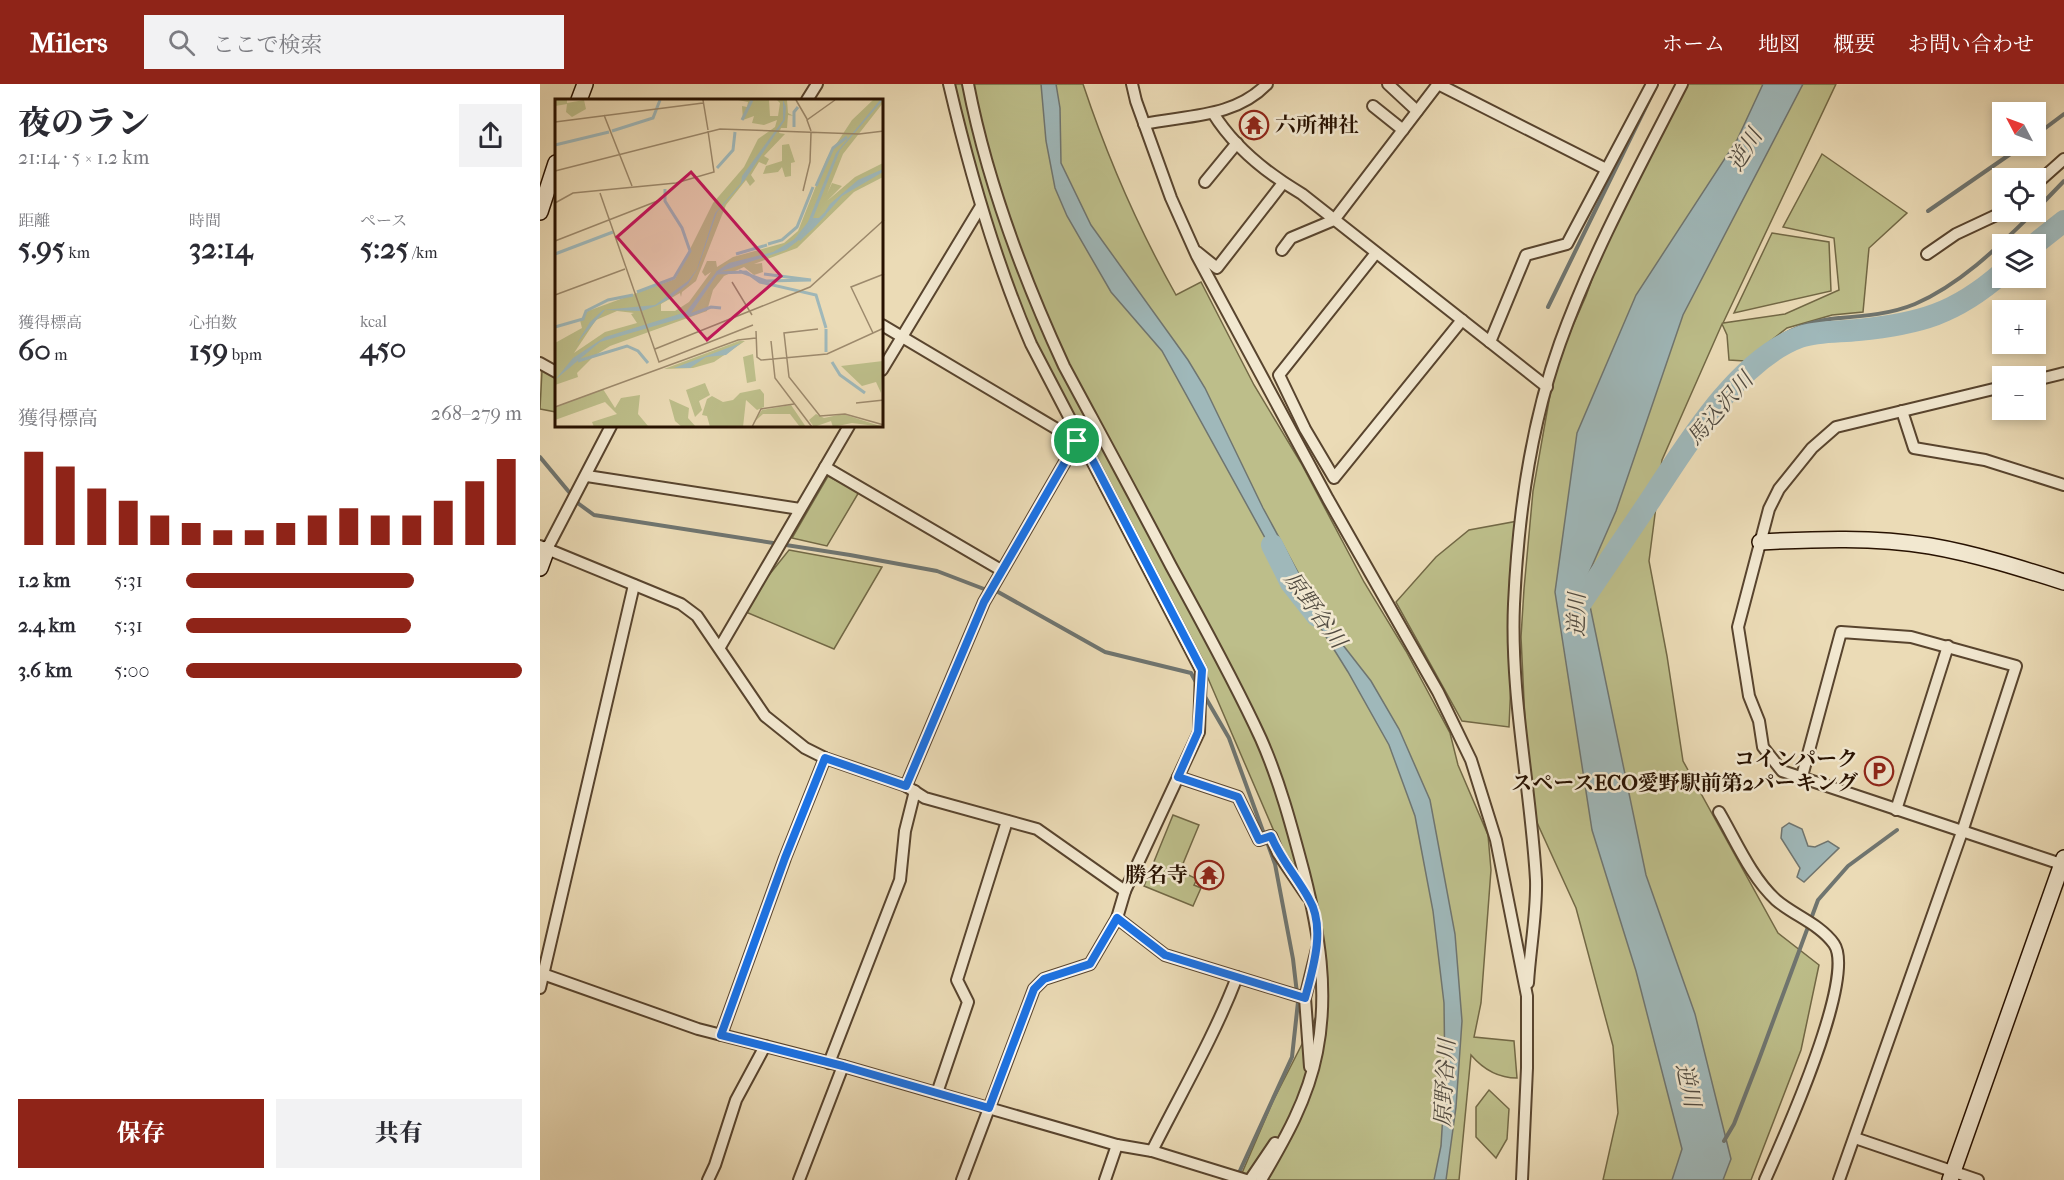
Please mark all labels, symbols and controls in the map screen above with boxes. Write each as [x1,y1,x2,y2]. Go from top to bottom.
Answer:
search box [144,15,564,69]
text: Milers [30,26,108,59]
icon: search [165,26,198,59]
text: ここで検索 [213,32,323,58]
text: ホーム [1662,32,1725,56]
text: 地図 [1758,32,1800,56]
text: 概要 [1833,32,1875,56]
text: お問い合わせ [1908,32,2034,56]
inset map [555,99,884,428]
north arrow [1992,102,2046,156]
map controls [1992,102,2046,420]
text: 夜のラン [18,104,150,143]
button: share [459,104,522,167]
temple icon: 六所神社 [1238,109,1270,141]
place label: 六所神社 [1275,113,1359,137]
water label: 逆川 [1722,123,1769,176]
text: 21:14 · 5 × 1.2 km [18,146,149,169]
button: locate [1992,168,2046,222]
text: 距離 [18,211,50,230]
text: 時間 [189,211,221,230]
text: ペース [360,211,407,230]
text: 5.95 [18,231,65,266]
text: 32:14 [189,231,252,266]
text: 5:25 [360,231,409,266]
button: layers [1992,234,2046,288]
text: km [65,243,90,262]
text: /km [409,243,438,262]
button: + [1992,300,2046,354]
text: kcal [360,312,387,331]
text: 獲得標高 [18,313,82,332]
text: 心拍数 [189,313,237,332]
text: 450 [360,331,406,366]
text: 60 [18,333,51,368]
text: 159 [189,333,228,368]
text: m [51,345,68,364]
text: bpm [228,345,262,364]
water label: 馬込沢川 [1681,366,1760,451]
button: − [1992,366,2046,420]
text: 268–279 m [431,402,522,425]
text: 獲得標高 [18,407,98,430]
pin [1051,415,1102,466]
icon: arrive [1060,424,1093,457]
water label: 原野谷川 [1279,567,1353,655]
text: 1.2 km [18,569,71,592]
text: 5:31 [114,569,143,592]
water label: 逆川 [1564,591,1590,637]
text: 2.4 km [18,614,76,637]
text: 5:31 [114,614,143,637]
text: 3.6 km [18,659,72,682]
text: 5:00 [114,659,150,682]
place label: コインパーク スペースECO愛野駅前第2パーキング [1511,747,1858,795]
parking icon: コインパーク スペースECO愛野駅前第2パーキング [1863,755,1895,787]
temple icon: 勝名寺 [1193,859,1225,891]
place label: 勝名寺 [1125,863,1188,887]
water label: 原野谷川 [1430,1036,1460,1128]
water label: 逆川 [1671,1061,1706,1111]
button: 保存 [18,1099,264,1168]
button: 共有 [276,1099,522,1168]

